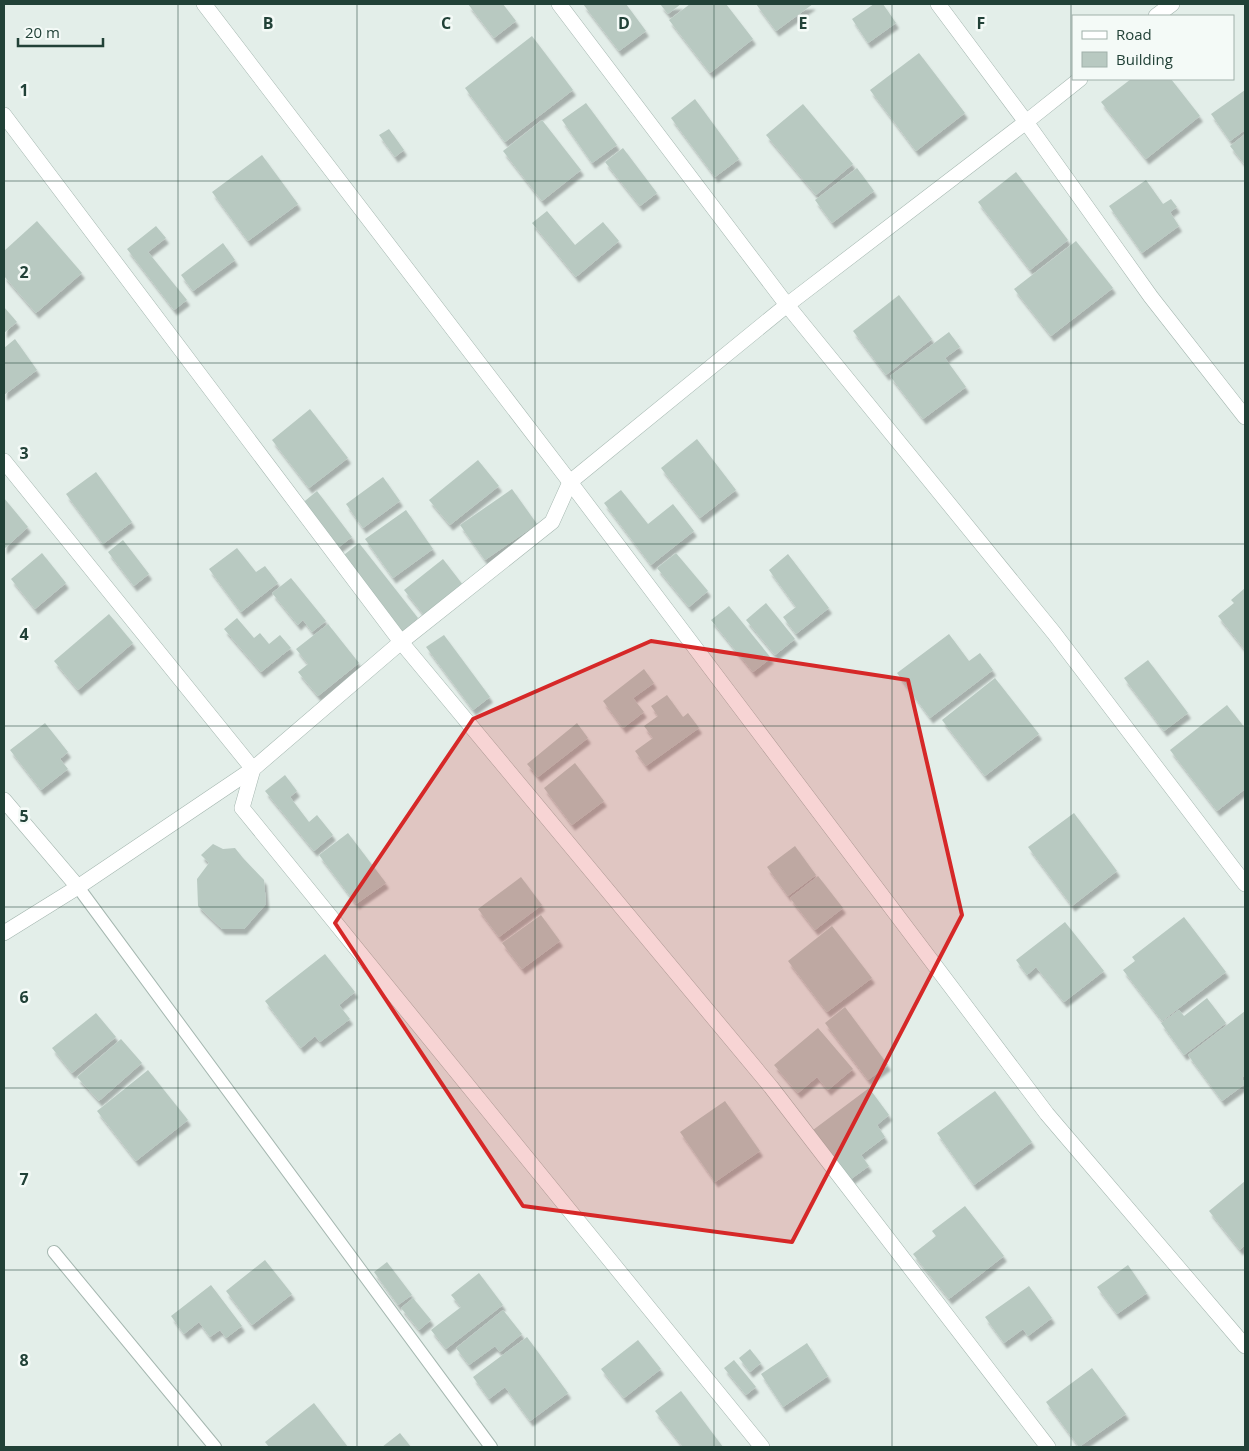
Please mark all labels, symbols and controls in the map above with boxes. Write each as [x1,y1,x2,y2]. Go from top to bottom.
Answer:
text: B [263,12,273,34]
text: C [441,12,451,34]
text: D [618,12,630,34]
text: E [799,12,808,34]
text: F [977,12,985,34]
scale bar [18,15,102,47]
legend [1072,15,1234,80]
text: 20 m [25,22,60,42]
text: Road [1116,24,1152,44]
text: Building [1116,49,1173,69]
text: 1 [19,79,29,101]
text: 2 [19,261,29,283]
text: 3 [19,442,29,464]
text: 4 [19,623,29,645]
text: 5 [19,805,29,827]
text: 6 [19,986,29,1008]
text: 7 [19,1168,29,1190]
text: 8 [19,1349,29,1371]

